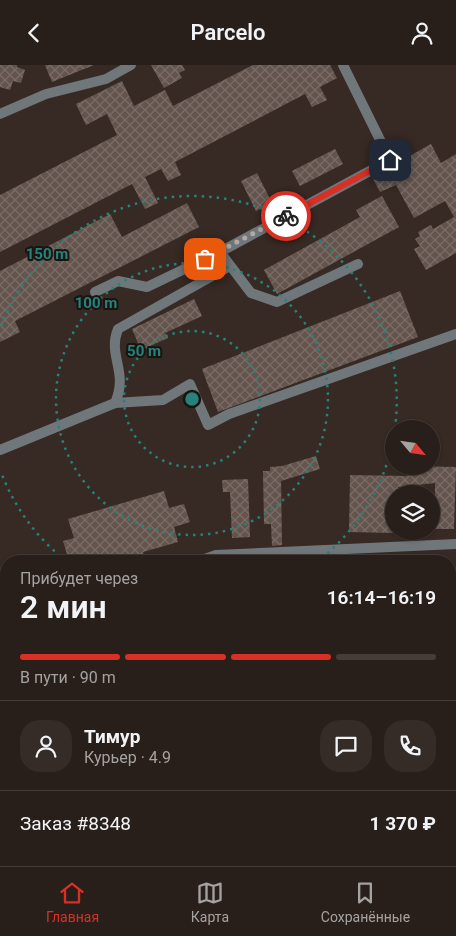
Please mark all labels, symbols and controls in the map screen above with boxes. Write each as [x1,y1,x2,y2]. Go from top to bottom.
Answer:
icon: back [20,19,48,47]
icon: person [408,19,436,47]
text: Parcelo [190,20,266,45]
pin [369,139,411,181]
icon: home [376,146,404,174]
courier [261,191,311,241]
icon: bike [272,202,300,230]
pin [184,238,226,280]
text: 150 m [26,245,68,263]
icon: bag [191,245,219,273]
text: 100 m [75,294,117,312]
text: 50 m [127,342,161,360]
centre of rings [183,390,201,408]
north arrow [385,420,440,475]
map controls [385,420,440,540]
button: layers [385,485,440,540]
text: Прибудет через [20,569,138,588]
text: 16:14–16:19 [327,586,436,609]
text: 2 мин [20,588,107,626]
text: В пути · 90 m [20,668,116,687]
button: person [20,720,72,772]
button: chat [320,720,372,772]
button: phone [384,720,436,772]
text: Тимур [84,725,140,748]
text: Курьер · 4.9 [84,748,171,767]
text: Заказ #8348 [20,812,131,835]
text: 1 370 ₽ [370,812,436,835]
tab: Главная [46,879,99,925]
tab: Карта [191,879,229,925]
tab: Сохранённые [321,879,410,925]

